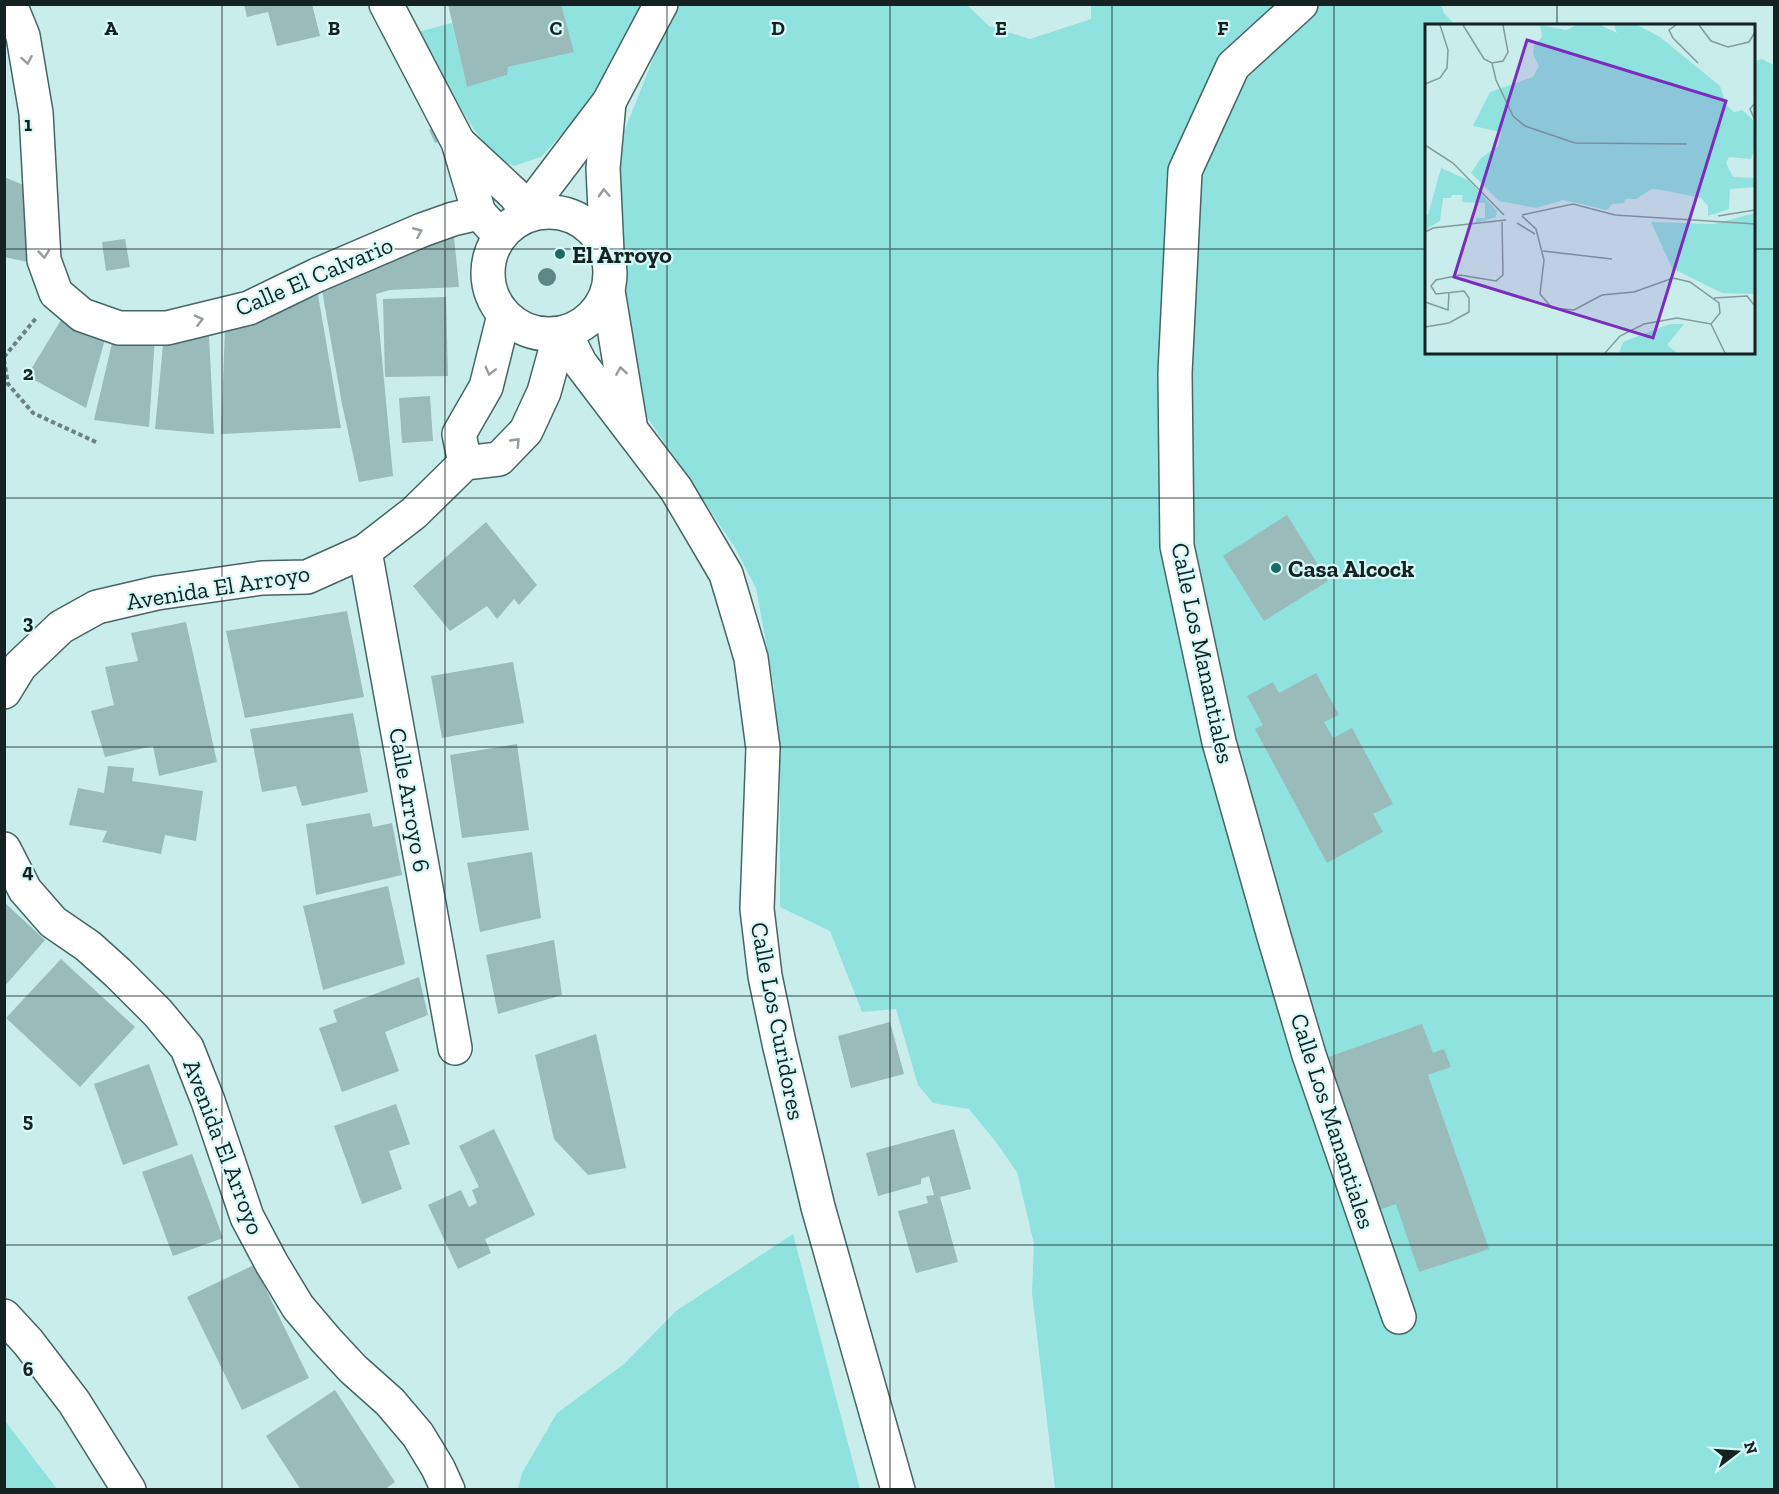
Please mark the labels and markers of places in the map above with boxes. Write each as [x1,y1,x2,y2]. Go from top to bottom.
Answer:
place label: El Arroyo [572,240,672,269]
marker: El Arroyo [553,247,567,261]
place label: Casa Alcock [1288,554,1414,583]
marker: Casa Alcock [1269,561,1283,575]

